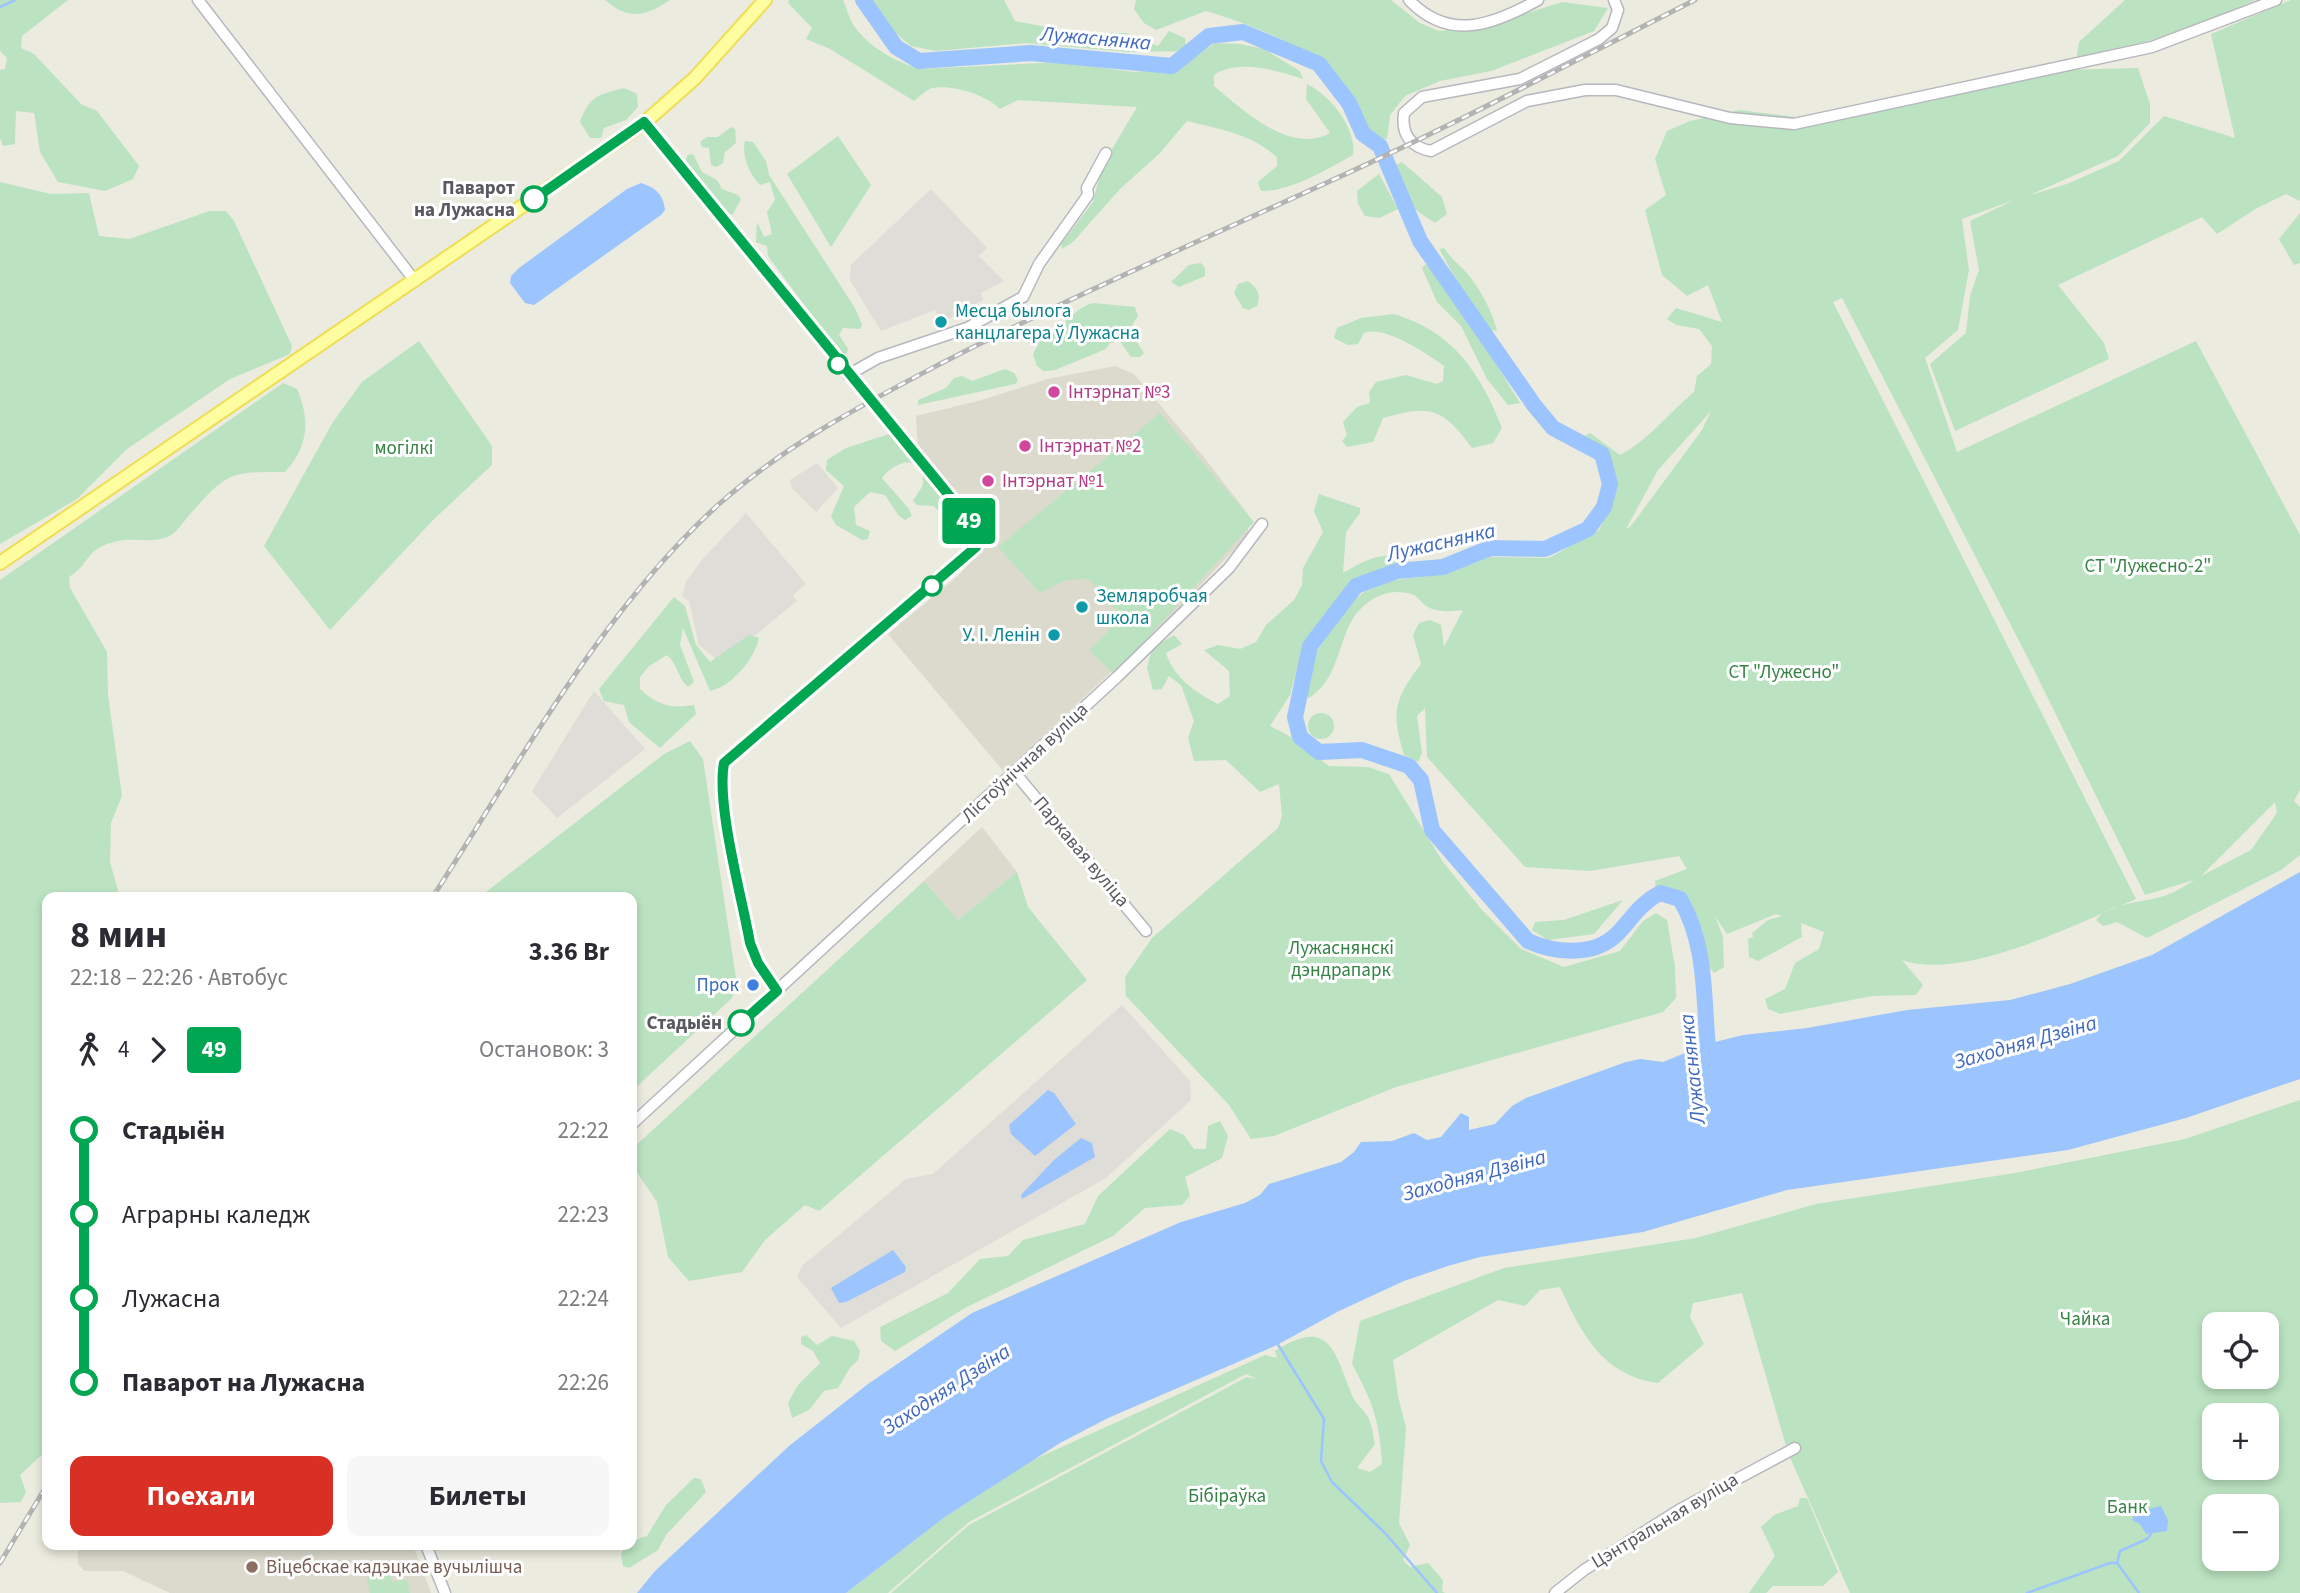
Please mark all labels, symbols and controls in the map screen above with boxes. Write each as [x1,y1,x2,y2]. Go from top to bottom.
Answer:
water label: Лужаснянка [1039,18,1152,58]
place label: Паварот на Лужасна [414,175,515,224]
marker: Паварот на Лужасна [521,186,547,212]
place label: Месца былога канцлагера ў Лужасна [955,298,1140,347]
marker: Месца былога канцлагера ў Лужасна [933,314,949,330]
unlabelled marker [828,354,848,374]
place label: Інтэрнат №3 [1068,379,1170,406]
marker: Інтэрнат №3 [1046,384,1062,400]
place label: Інтэрнат №2 [1039,433,1141,460]
park label: могілкі [375,435,433,462]
marker: Інтэрнат №2 [1017,438,1033,454]
place label: Інтэрнат №1 [1002,468,1104,495]
marker: Інтэрнат №1 [980,473,996,489]
line badge: 49 [937,498,1000,544]
text: 49 [956,503,982,538]
water label: Лужаснянка [1383,515,1498,569]
park label: СТ "Лужесно-2" [2085,553,2211,580]
unlabelled marker [922,576,942,596]
place label: Земляробчая школа [1096,583,1208,632]
marker: Земляробчая школа [1074,599,1090,615]
place label: У. І. Ленін [962,622,1040,649]
marker: У. І. Ленін [1046,627,1062,643]
park label: СТ "Лужесно" [1729,659,1839,686]
street label: Лістоўнічная вуліца [955,697,1095,829]
street label: Паркавая вуліца [1027,791,1135,913]
text: 8 мин [70,908,167,962]
text: 3.36 Br [529,933,609,970]
park label: Лужаснянскі дэндрапарк [1288,935,1394,984]
text: 22:18 – 22:26 · Автобус [70,961,288,994]
place label: Прок [696,972,740,999]
marker: Прок [745,977,761,993]
water label: Заходняя Дзвіна [1950,1007,2100,1077]
place label: Стадыён [647,1010,722,1037]
marker: Стадыён [728,1010,754,1036]
water label: Лужаснянка [1671,1012,1713,1127]
icon: walk [70,1031,108,1069]
icon: forward [139,1031,177,1069]
text: 49 [201,1032,227,1067]
text: 4 [118,1033,129,1066]
text: Остановок: 3 [479,1033,609,1066]
text: Стадыён [122,1112,225,1149]
text: 22:22 [558,1114,609,1147]
water label: Заходняя Дзвіна [1399,1141,1549,1209]
text: Аграрны каледж [122,1196,310,1233]
text: 22:23 [558,1198,609,1231]
text: Лужасна [122,1280,221,1317]
text: 22:24 [558,1282,609,1315]
park label: Чайка [2060,1306,2110,1333]
map controls [2202,1312,2279,1571]
button: locate [2202,1312,2279,1389]
water label: Заходняя Дзвіна [876,1336,1016,1442]
text: Паварот на Лужасна [122,1364,365,1401]
text: 22:26 [558,1366,609,1399]
button: + [2202,1403,2279,1480]
button: Поехали [70,1456,333,1536]
button: Билеты [347,1456,609,1536]
street label: Цэнтральная вуліца [1587,1466,1743,1576]
park label: Бібіраўка [1188,1483,1266,1510]
park label: Банк [2107,1494,2148,1521]
button: − [2202,1494,2279,1571]
place label: Віцебскае кадэцкае вучылішча [266,1554,522,1581]
marker: Віцебскае кадэцкае вучылішча [244,1559,260,1575]

